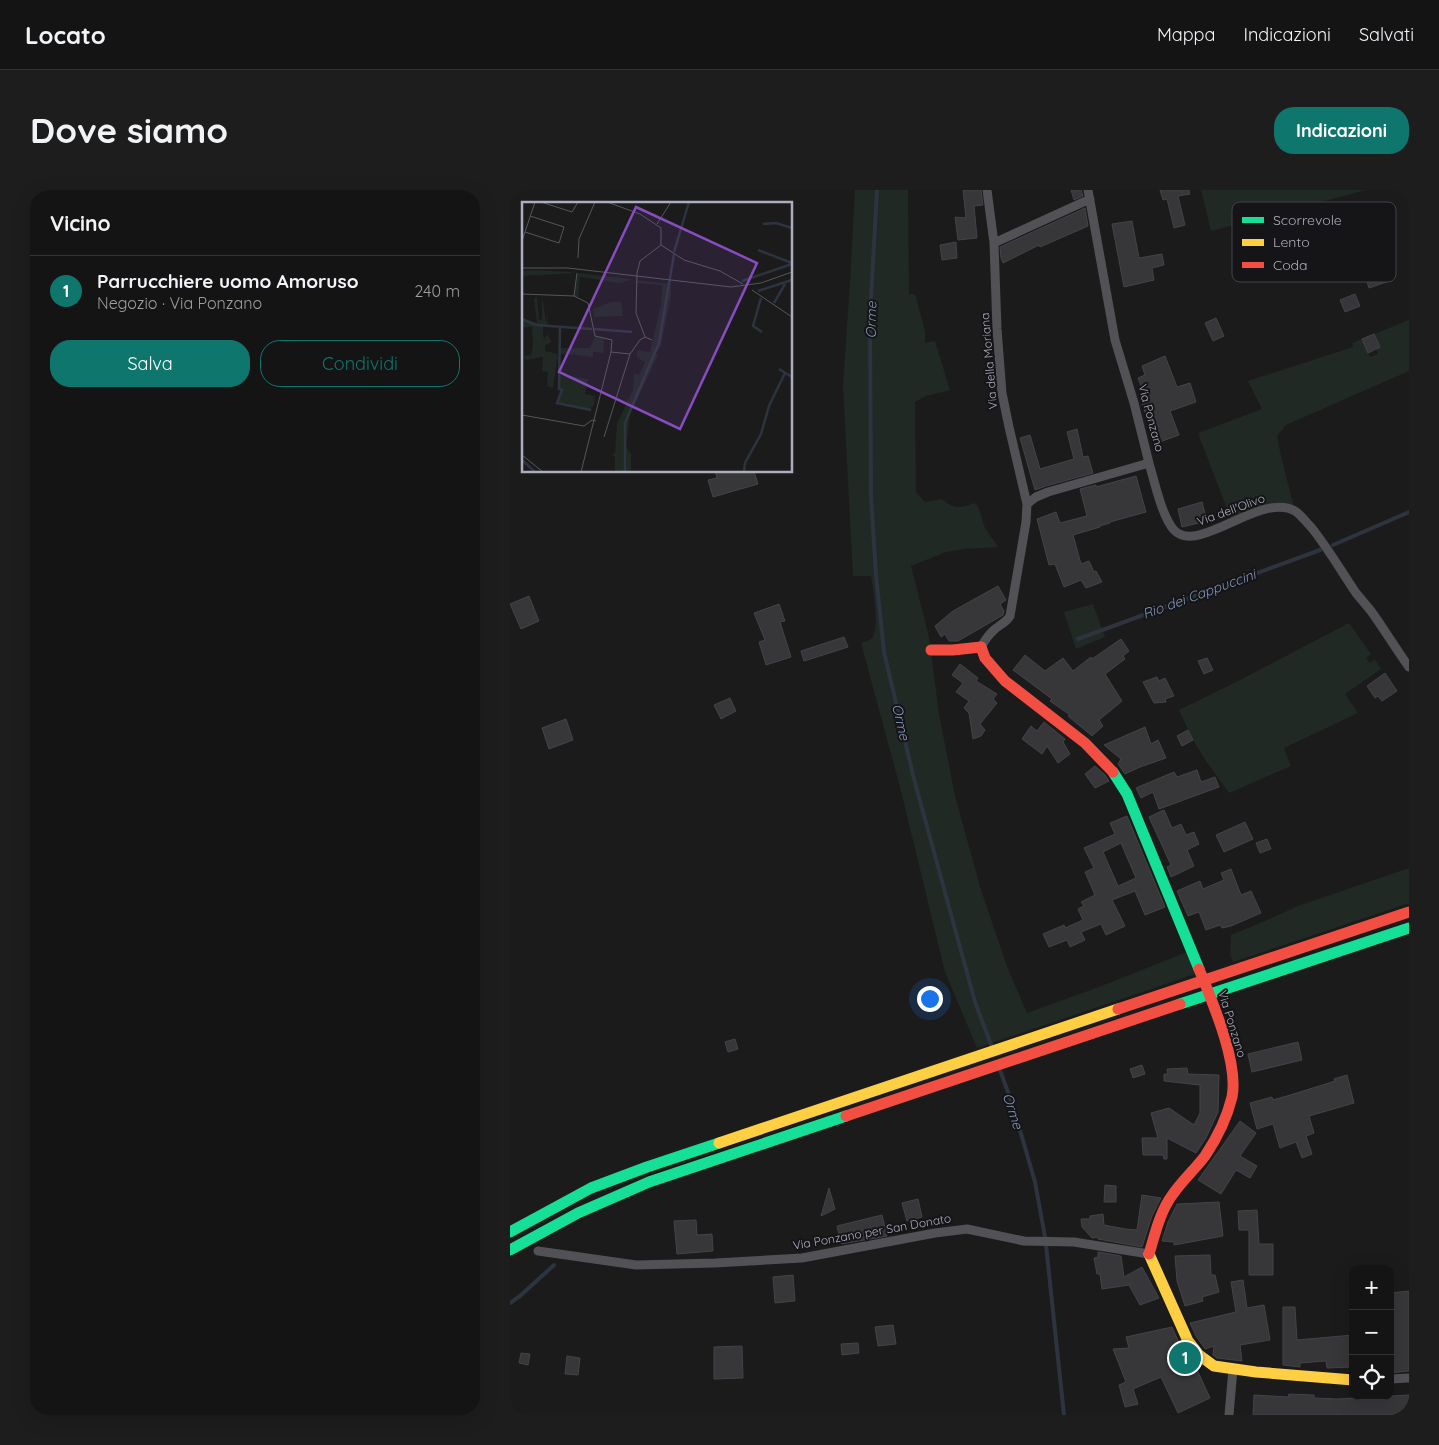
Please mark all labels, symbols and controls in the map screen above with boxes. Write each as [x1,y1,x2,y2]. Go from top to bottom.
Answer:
text: Locato [25,20,106,50]
text: Mappa [1157,23,1215,46]
text: Indicazioni [1243,23,1331,46]
text: Salvati [1359,23,1414,46]
button: Indicazioni [1274,107,1409,154]
text: Dove siamo [30,108,228,152]
inset map [522,202,792,472]
legend [1232,202,1396,282]
text: Vicino [50,210,111,236]
text: Scorrevole [1273,211,1342,229]
text: Lento [1273,233,1310,251]
text: Coda [1273,256,1308,274]
text: Parrucchiere uomo Amoruso [97,269,359,293]
text: 1 [63,281,69,301]
text: 240 m [414,281,460,301]
text: Negozio · Via Ponzano [97,293,262,313]
water label: Orme [862,300,880,339]
street label: Via della Moriana [977,312,1000,410]
button: Salva [50,340,250,387]
button: Condividi [260,340,460,387]
street label: Via Ponzano [1135,382,1168,453]
street label: Via dell'Olivo [1195,490,1267,529]
water label: Rio dei Cappuccini [1140,565,1260,623]
water label: Orme [888,702,914,743]
your location [917,986,943,1012]
street label: Via Ponzano [1215,988,1250,1059]
water label: Orme [999,1091,1028,1132]
street label: Via Ponzano per San Donato [792,1210,952,1253]
map controls [1349,1265,1394,1400]
button: + [1349,1265,1394,1310]
button: − [1349,1310,1394,1355]
pin: 1 [1169,1339,1201,1377]
button: locate [1349,1355,1394,1400]

